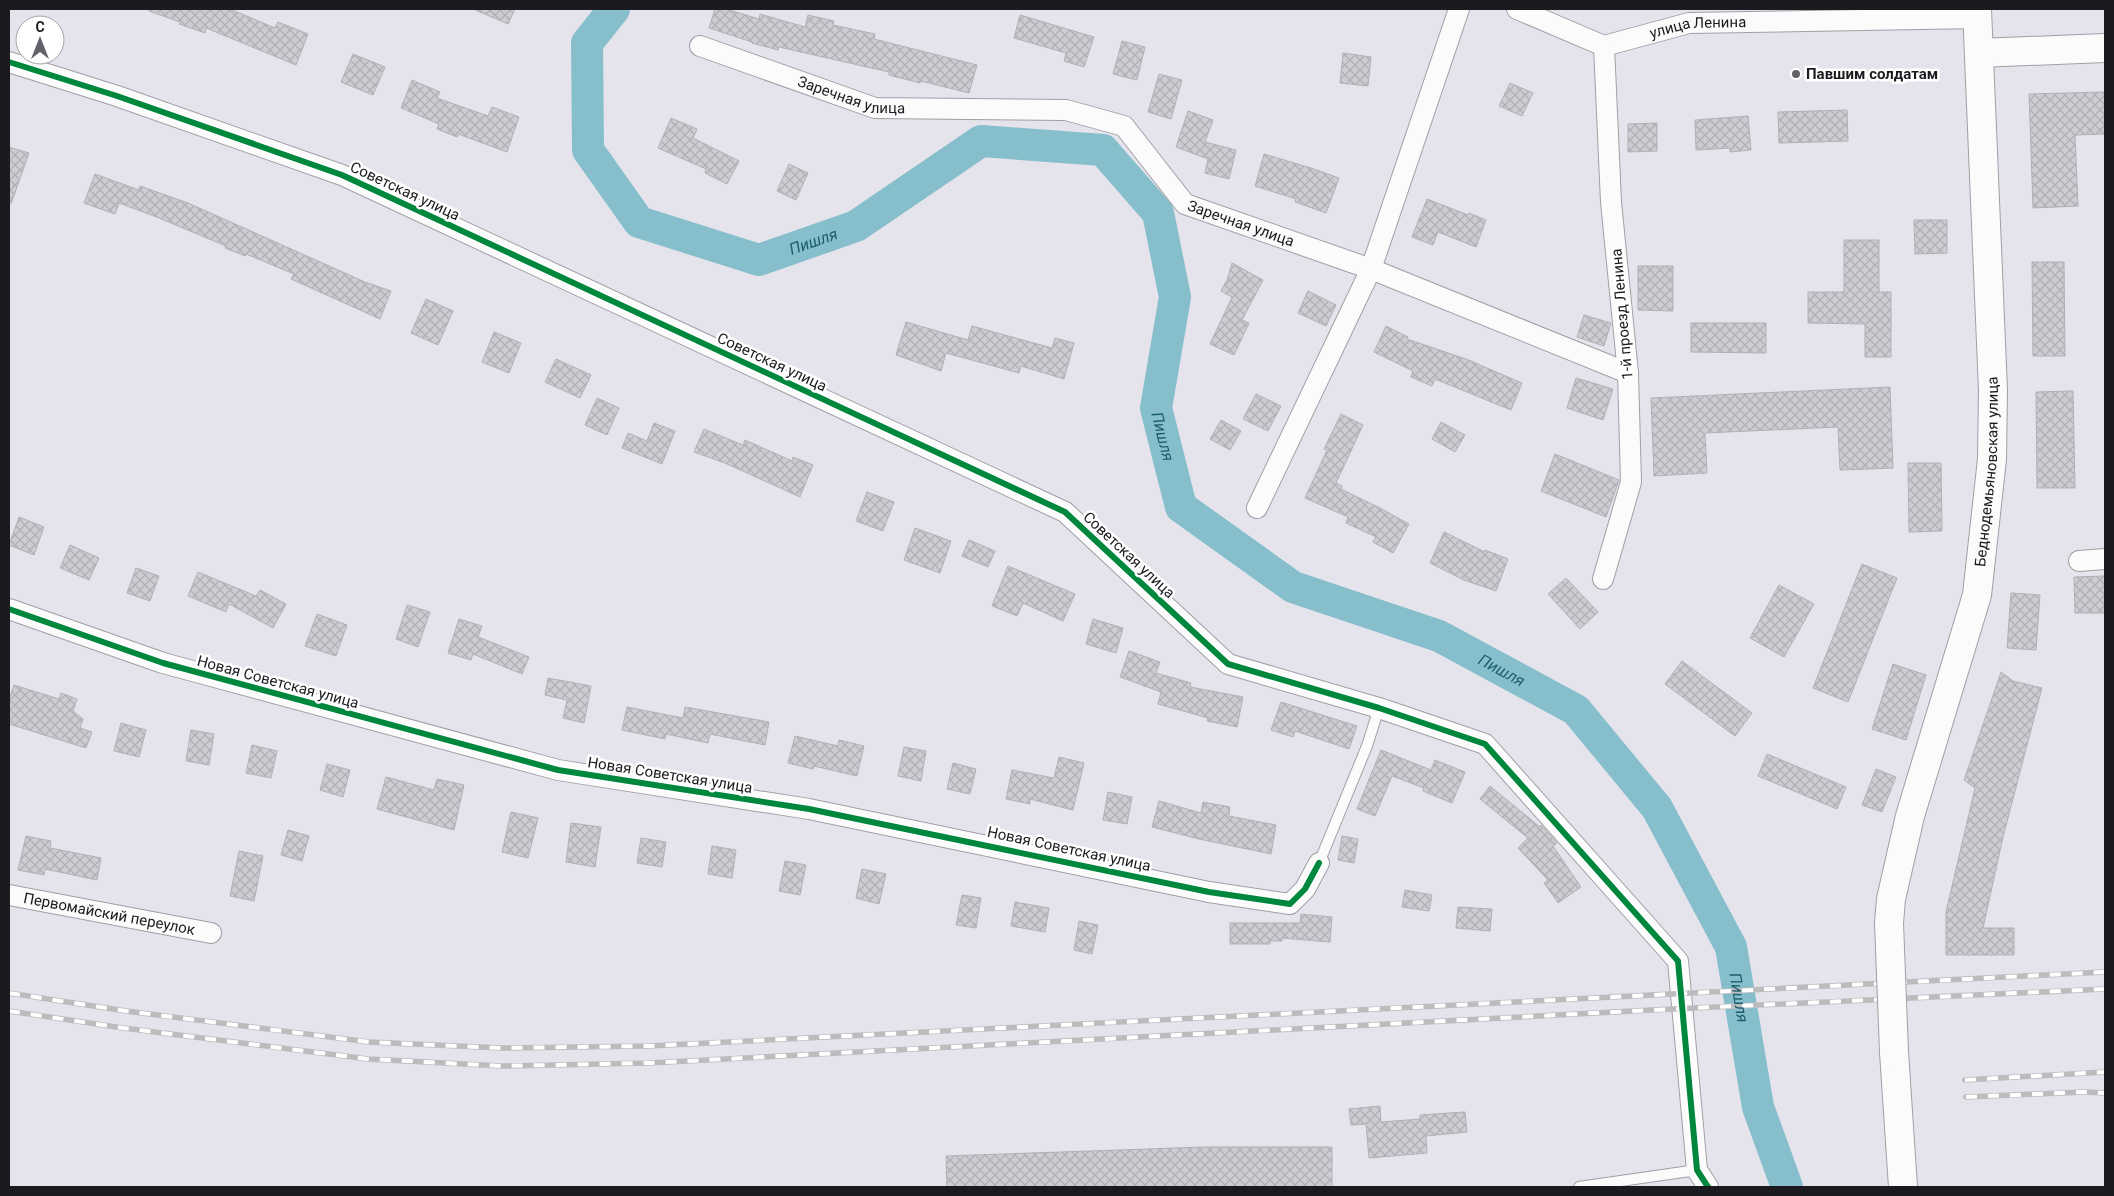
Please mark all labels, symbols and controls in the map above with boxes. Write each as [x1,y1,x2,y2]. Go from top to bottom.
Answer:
street label: улица Ленина [1648,13,1746,42]
north arrow [15,15,65,65]
text: С [35,19,45,35]
place label: Павшим солдатам [1806,65,1938,83]
marker: Павшим солдатам [1790,68,1802,80]
street label: Заречная улица [795,72,905,117]
street label: Советская улица [347,158,463,224]
street label: Заречная улица [1185,197,1297,250]
water label: Пишля [786,224,840,258]
street label: 1-й проезд Ленина [1607,248,1637,380]
street label: Советская улица [714,329,830,395]
street label: Беднодемьяновская улица [1971,376,2002,568]
water label: Пишля [1148,410,1179,463]
street label: Советская улица [1079,508,1179,602]
water label: Пишля [1475,650,1528,690]
street label: Новая Советская улица [195,652,361,712]
street label: Новая Советская улица [586,753,754,797]
street label: Новая Советская улица [986,823,1152,875]
street label: Первомайский переулок [22,889,197,939]
water label: Пишля [1726,971,1753,1024]

